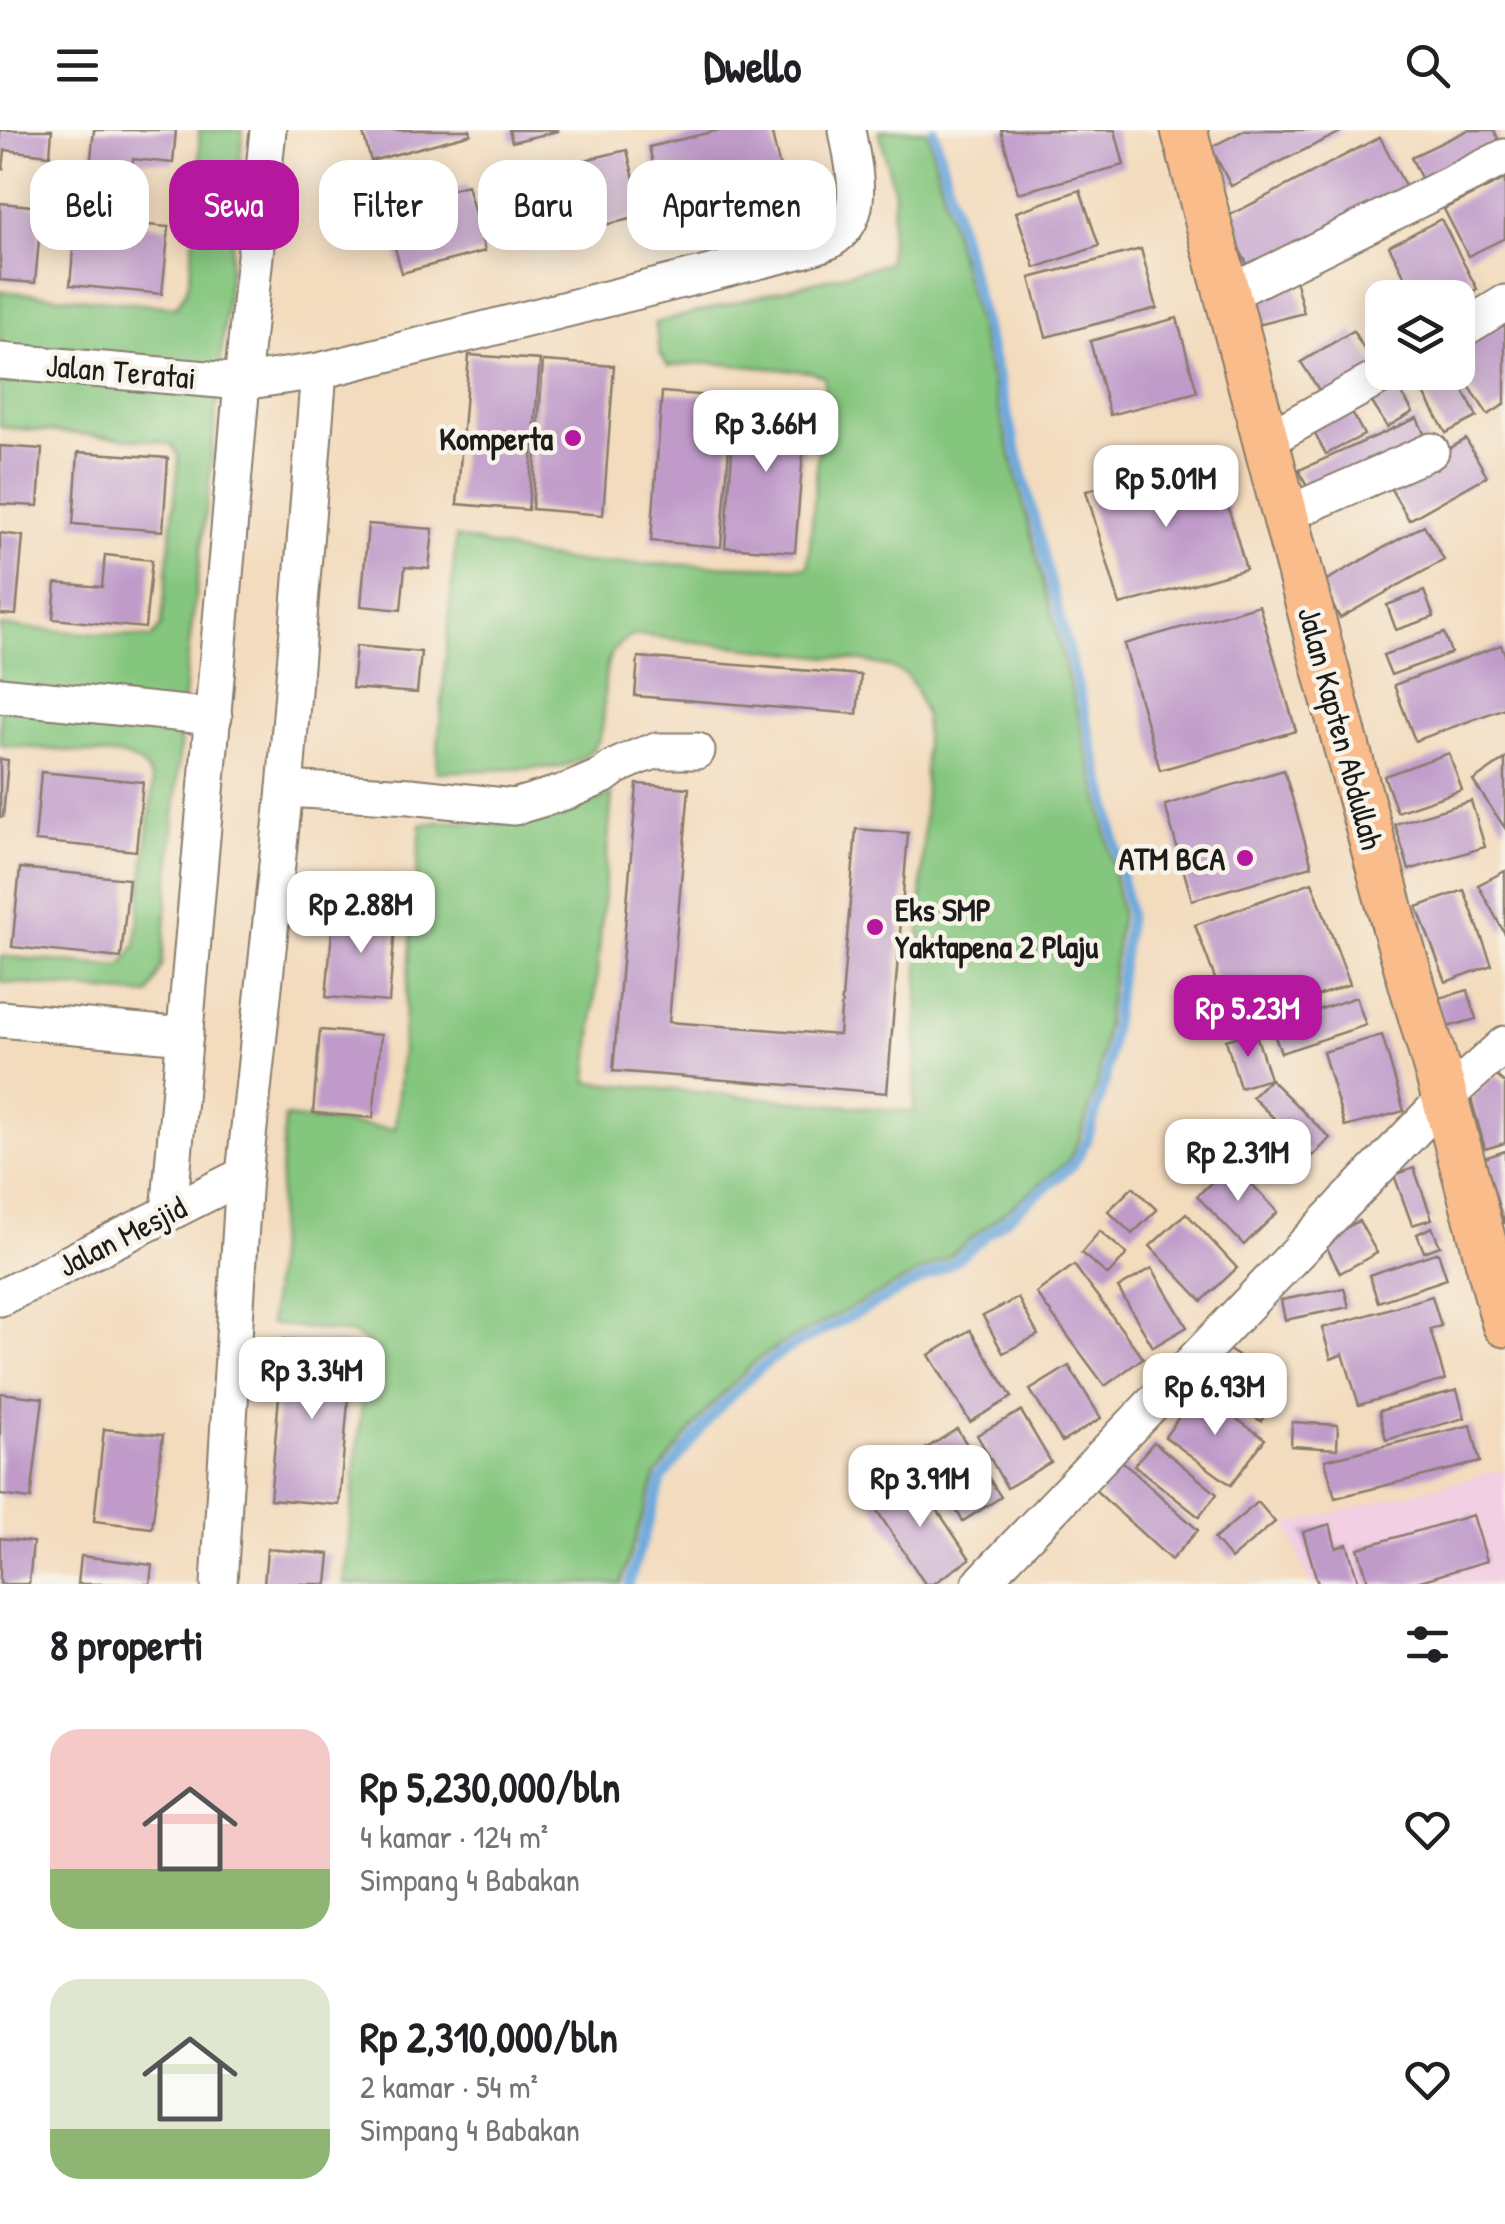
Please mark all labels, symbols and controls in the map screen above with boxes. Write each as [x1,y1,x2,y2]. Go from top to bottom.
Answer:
text: Dwello [704,35,801,96]
icon: menu [50,38,105,93]
icon: search [1400,38,1455,93]
chip: Beli [30,160,149,250]
chip: Sewa [169,160,299,250]
chip: Filter [319,160,458,250]
chip: Baru [478,160,607,250]
chip: Apartemen [627,160,836,250]
map controls [1365,280,1475,390]
button: layers [1365,280,1475,390]
street label: Jalan Teratai [44,343,198,399]
pin: Rp 3.66M [663,390,869,475]
text: Rp 3.66M [715,401,817,444]
place label: Komperta [439,417,553,461]
marker: Komperta [562,427,584,449]
pin: Rp 5.01M [1063,445,1269,530]
text: Rp 5.01M [1116,456,1216,499]
street label: Jalan Kapten Abdullah [1288,602,1394,854]
place label: ATM BCA [1119,837,1225,880]
marker: ATM BCA [1234,847,1256,869]
pin: Rp 2.88M [258,871,464,956]
text: Rp 2.88M [309,882,413,925]
place label: Eks SMP Yaktapena 2 Plaju [895,888,1099,969]
marker: Eks SMP Yaktapena 2 Plaju [864,916,886,938]
pin: Rp 5.23M [1145,975,1351,1060]
text: Rp 5.23M [1196,986,1300,1029]
pin: Rp 2.31M [1135,1119,1341,1204]
text: Rp 2.31M [1187,1130,1289,1173]
street label: Jalan Mesjid [51,1185,193,1287]
pin: Rp 3.34M [209,1337,415,1422]
text: Rp 3.34M [261,1348,363,1391]
pin: Rp 6.93M [1112,1353,1318,1438]
text: Rp 6.93M [1165,1364,1265,1407]
pin: Rp 3.91M [817,1445,1023,1530]
text: Rp 3.91M [870,1456,970,1499]
text: 8 properti [50,1616,204,1673]
icon: filters [1400,1617,1455,1672]
text: Rp 5,230,000/bln [360,1758,620,1815]
icon: home [130,1769,250,1889]
icon: heart [1400,1802,1455,1857]
text: 4 kamar · 124 m² [360,1815,548,1858]
text: Simpang 4 Babakan [360,1858,580,1901]
text: Rp 2,310,000/bln [360,2008,618,2065]
icon: home [130,2019,250,2139]
icon: heart [1400,2052,1455,2107]
text: 2 kamar · 54 m² [360,2065,538,2108]
text: Simpang 4 Babakan [360,2108,580,2151]

